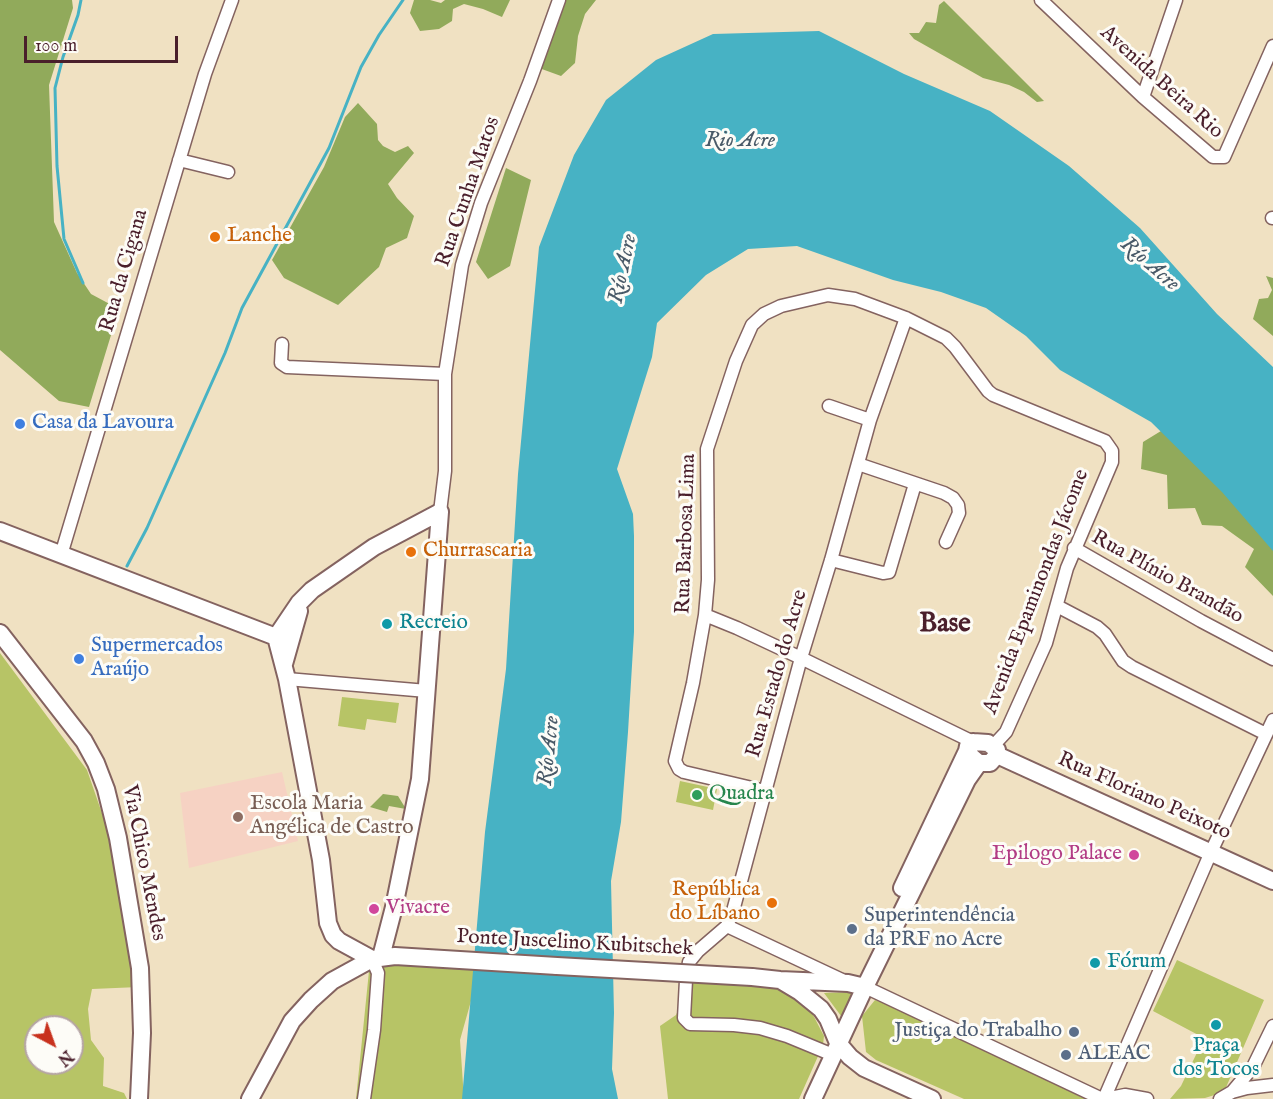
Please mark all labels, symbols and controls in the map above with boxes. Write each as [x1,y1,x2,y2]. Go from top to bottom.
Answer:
street label: Avenida Beira Rio [1094,21,1228,145]
scale bar [27,24,182,62]
text: 100 m [35,35,77,58]
street label: Rua Cunha Matos [432,114,506,270]
water label: Rio Acre [705,128,775,154]
street label: Rua da Cigana [95,207,155,335]
place label: Lanche [227,224,292,250]
marker: Lanche [208,230,222,244]
water label: Río Acre [604,232,644,306]
water label: Río Acre [1114,232,1184,298]
place label: Casa da Lavoura [32,411,174,437]
marker: Casa da Lavoura [13,417,27,431]
street label: Rua Barbosa Lima [672,453,702,615]
street label: Avenida Epaminondas Jácome [979,466,1095,718]
street label: Rua Plínio Brandão [1087,526,1247,630]
place label: Churrascaria [423,539,532,565]
marker: Churrascaria [404,545,418,559]
street label: Rua Estado do Acre [742,587,814,761]
district label: Base [919,609,971,641]
place label: Recreio [399,611,468,637]
marker: Recreio [380,617,394,631]
place label: Supermercados Araújo [91,634,223,684]
marker: Supermercados Araújo [72,652,86,666]
water label: Río Acre [533,715,567,787]
street label: Rua Floriano Peixoto [1053,747,1235,847]
place label: Quadra [709,782,774,808]
street label: Via Chico Mendes [116,783,170,943]
marker: Quadra [690,788,704,802]
place label: Escola Maria Angélica de Castro [250,792,413,842]
marker: Escola Maria Angélica de Castro [231,810,245,824]
place label: Epilogo Palace [992,842,1122,868]
marker: Epilogo Palace [1127,848,1141,862]
place label: República do Líbano [670,878,760,928]
place label: Vivacre [386,896,450,922]
marker: República do Líbano [765,896,779,910]
marker: Vivacre [367,902,381,916]
place label: Superintendência da PRF no Acre [864,904,1015,954]
marker: Superintendência da PRF no Acre [845,922,859,936]
street label: Ponte Juscelino Kubitschek [456,925,694,963]
place label: Fórum [1107,950,1166,976]
marker: Fórum [1088,956,1102,970]
north arrow [24,1015,84,1075]
marker: Praça dos Tocos [1209,1018,1223,1032]
place label: Justiça do Trabalho [894,1019,1062,1045]
marker: Justiça do Trabalho [1067,1025,1081,1039]
place label: Praça dos Tocos [1173,1034,1259,1084]
place label: ALEAC [1078,1042,1151,1068]
text: N [53,1045,76,1069]
marker: ALEAC [1059,1048,1073,1062]

